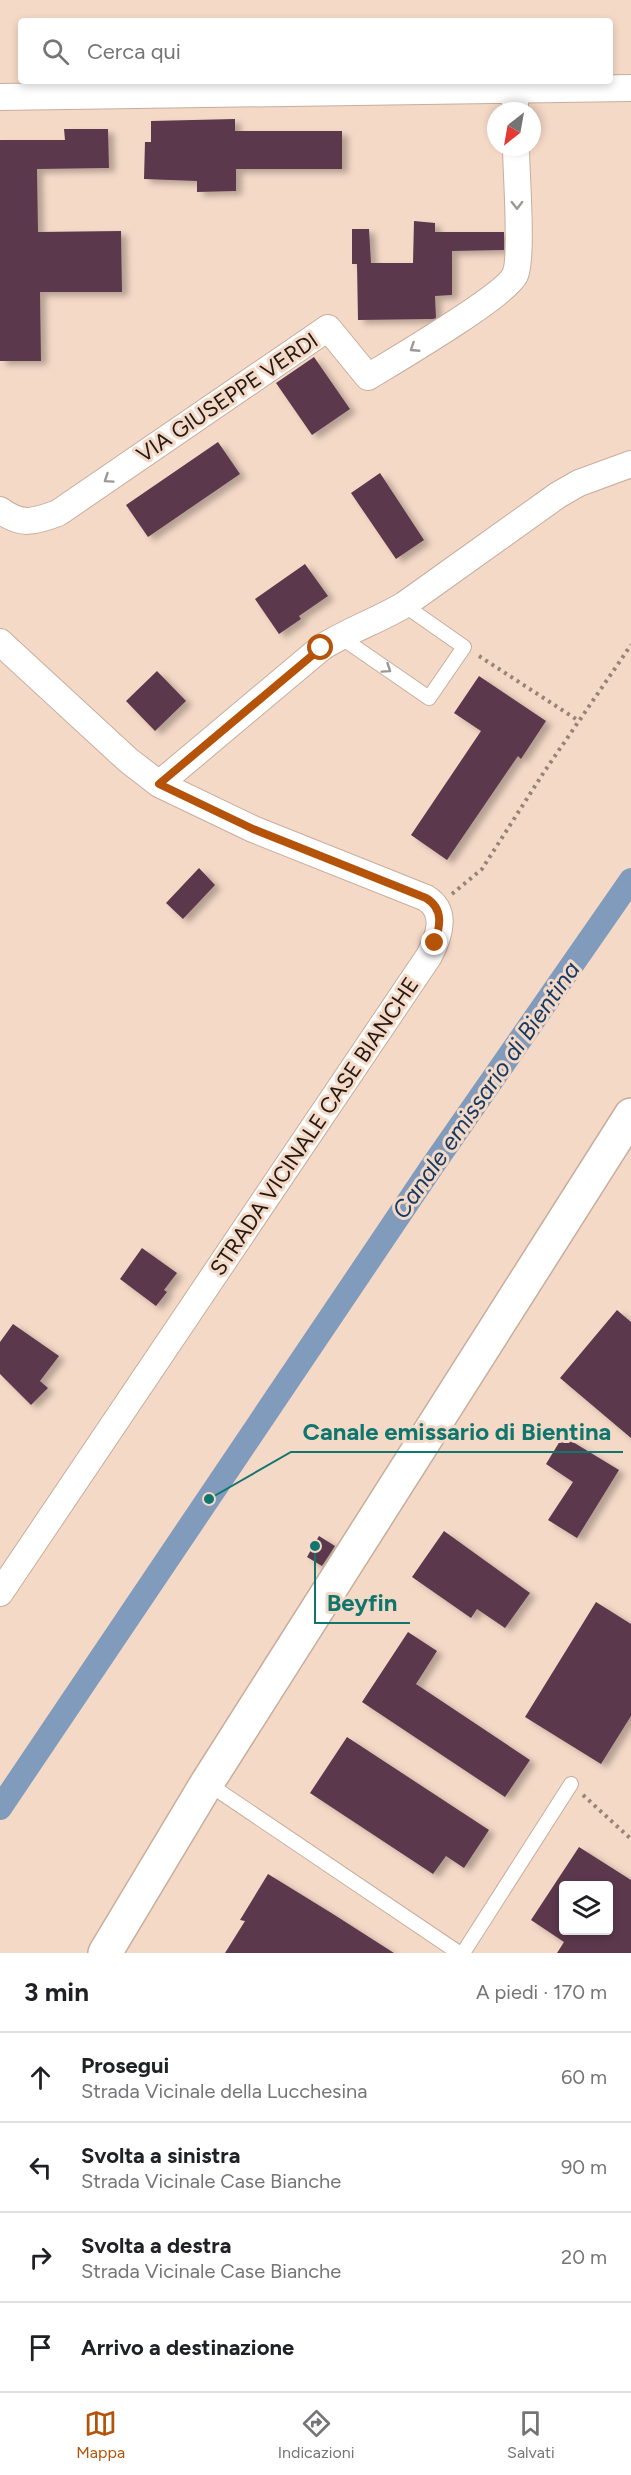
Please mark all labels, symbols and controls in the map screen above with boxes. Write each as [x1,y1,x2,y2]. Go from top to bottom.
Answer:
search box [18,18,613,84]
icon: search [39,35,72,68]
text: Cerca qui [87,38,181,65]
north arrow [487,102,541,156]
one-way arrow [511,201,523,210]
street label: VIA GIUSEPPE VERDI [131,327,323,468]
one-way arrow [410,341,420,353]
one-way arrow [104,472,115,483]
route start [307,634,333,660]
one-way arrow [380,662,391,673]
route end [421,929,447,955]
water label: Canale emissario di Bientina [386,955,586,1224]
street label: STRADA VICINALE CASE BIANCHE [204,972,425,1281]
callout: Canale emissario di Bientina [291,1410,623,1452]
text: Canale emissario di Bientina [303,1417,611,1446]
callout: Beyfin [315,1581,410,1623]
text: Beyfin [327,1588,397,1617]
map controls [559,1881,613,1935]
button: layers [559,1881,613,1935]
text: 3 min [24,1976,89,2008]
text: A piedi · 170 m [476,1980,607,2004]
text: Prosegui [81,2052,169,2079]
icon: ahead [24,2061,57,2094]
text: 60 m [561,2065,607,2089]
text: Strada Vicinale della Lucchesina [81,2079,367,2103]
text: Svolta a sinistra [81,2142,240,2169]
icon: left [24,2151,57,2184]
text: 90 m [561,2155,607,2179]
text: Strada Vicinale Case Bianche [81,2169,341,2193]
text: Svolta a destra [81,2232,231,2259]
icon: right [24,2241,57,2274]
text: 20 m [561,2245,607,2269]
text: Strada Vicinale Case Bianche [81,2259,341,2283]
icon: arrive [24,2331,57,2364]
text: Arrivo a destinazione [81,2334,294,2361]
tab: Mappa [76,2407,125,2462]
tab: Indicazioni [278,2407,354,2462]
tab: Salvati [507,2407,555,2462]

